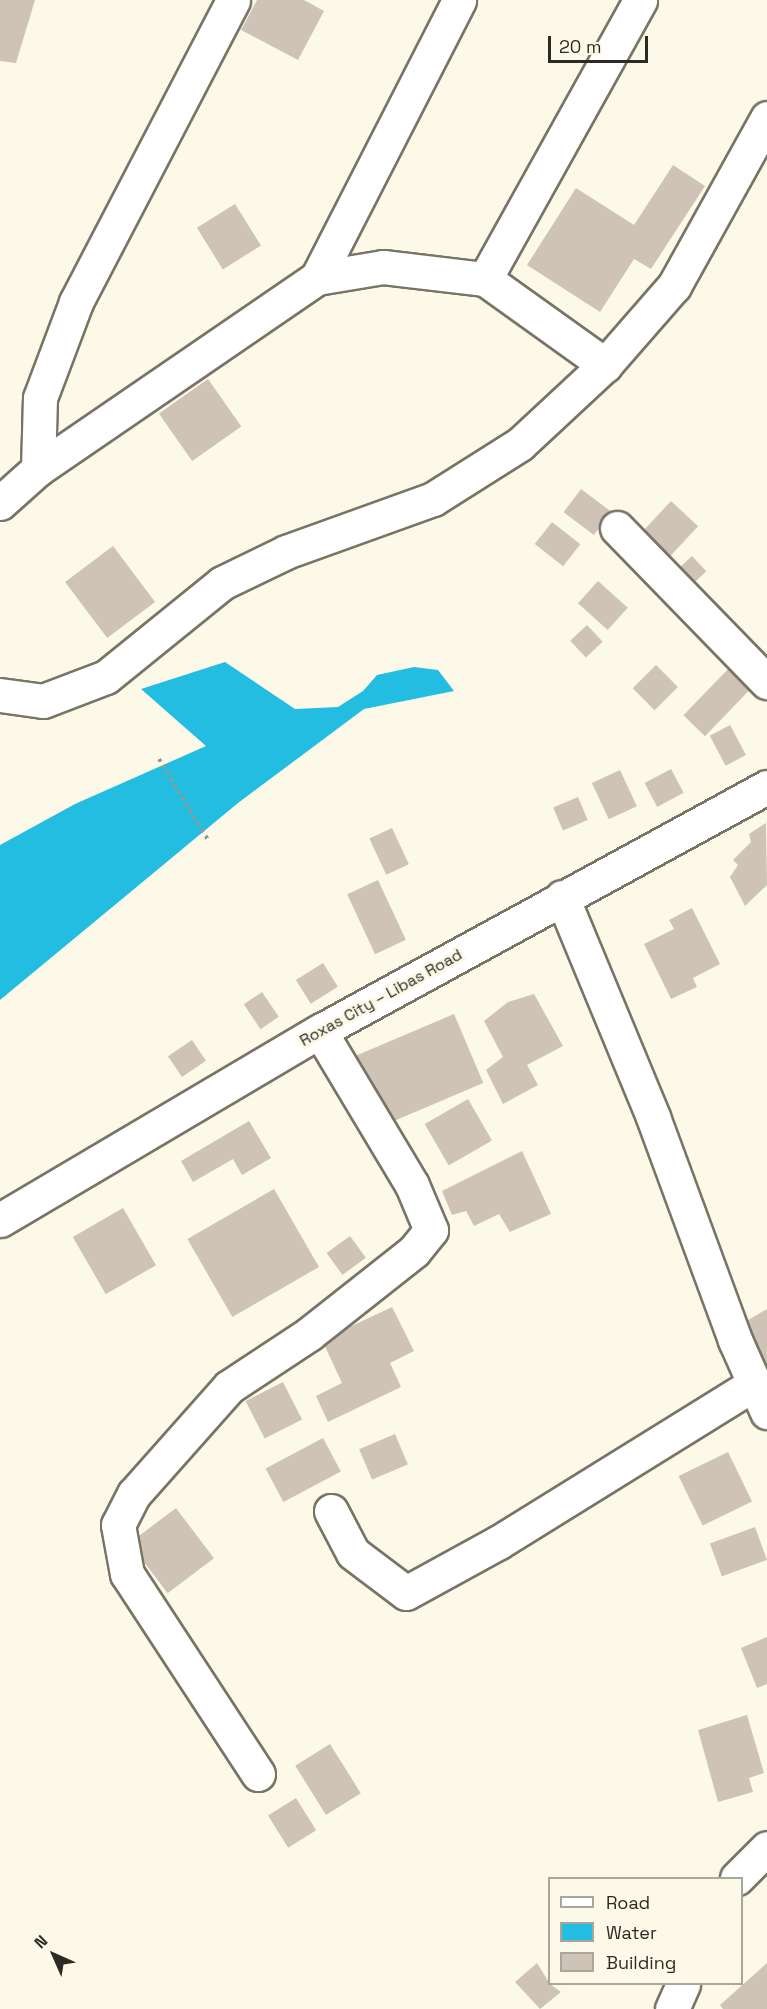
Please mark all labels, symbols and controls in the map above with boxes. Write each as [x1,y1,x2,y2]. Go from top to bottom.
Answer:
scale bar [551,24,652,62]
text: 20 m [559,35,602,58]
street label: Roxas City – Libas Road [296,945,466,1051]
legend [548,1877,743,1985]
text: Road [606,1891,650,1914]
text: Water [606,1921,657,1944]
north arrow [24,1925,84,1985]
text: N [30,1931,52,1953]
text: Building [606,1951,676,1974]

